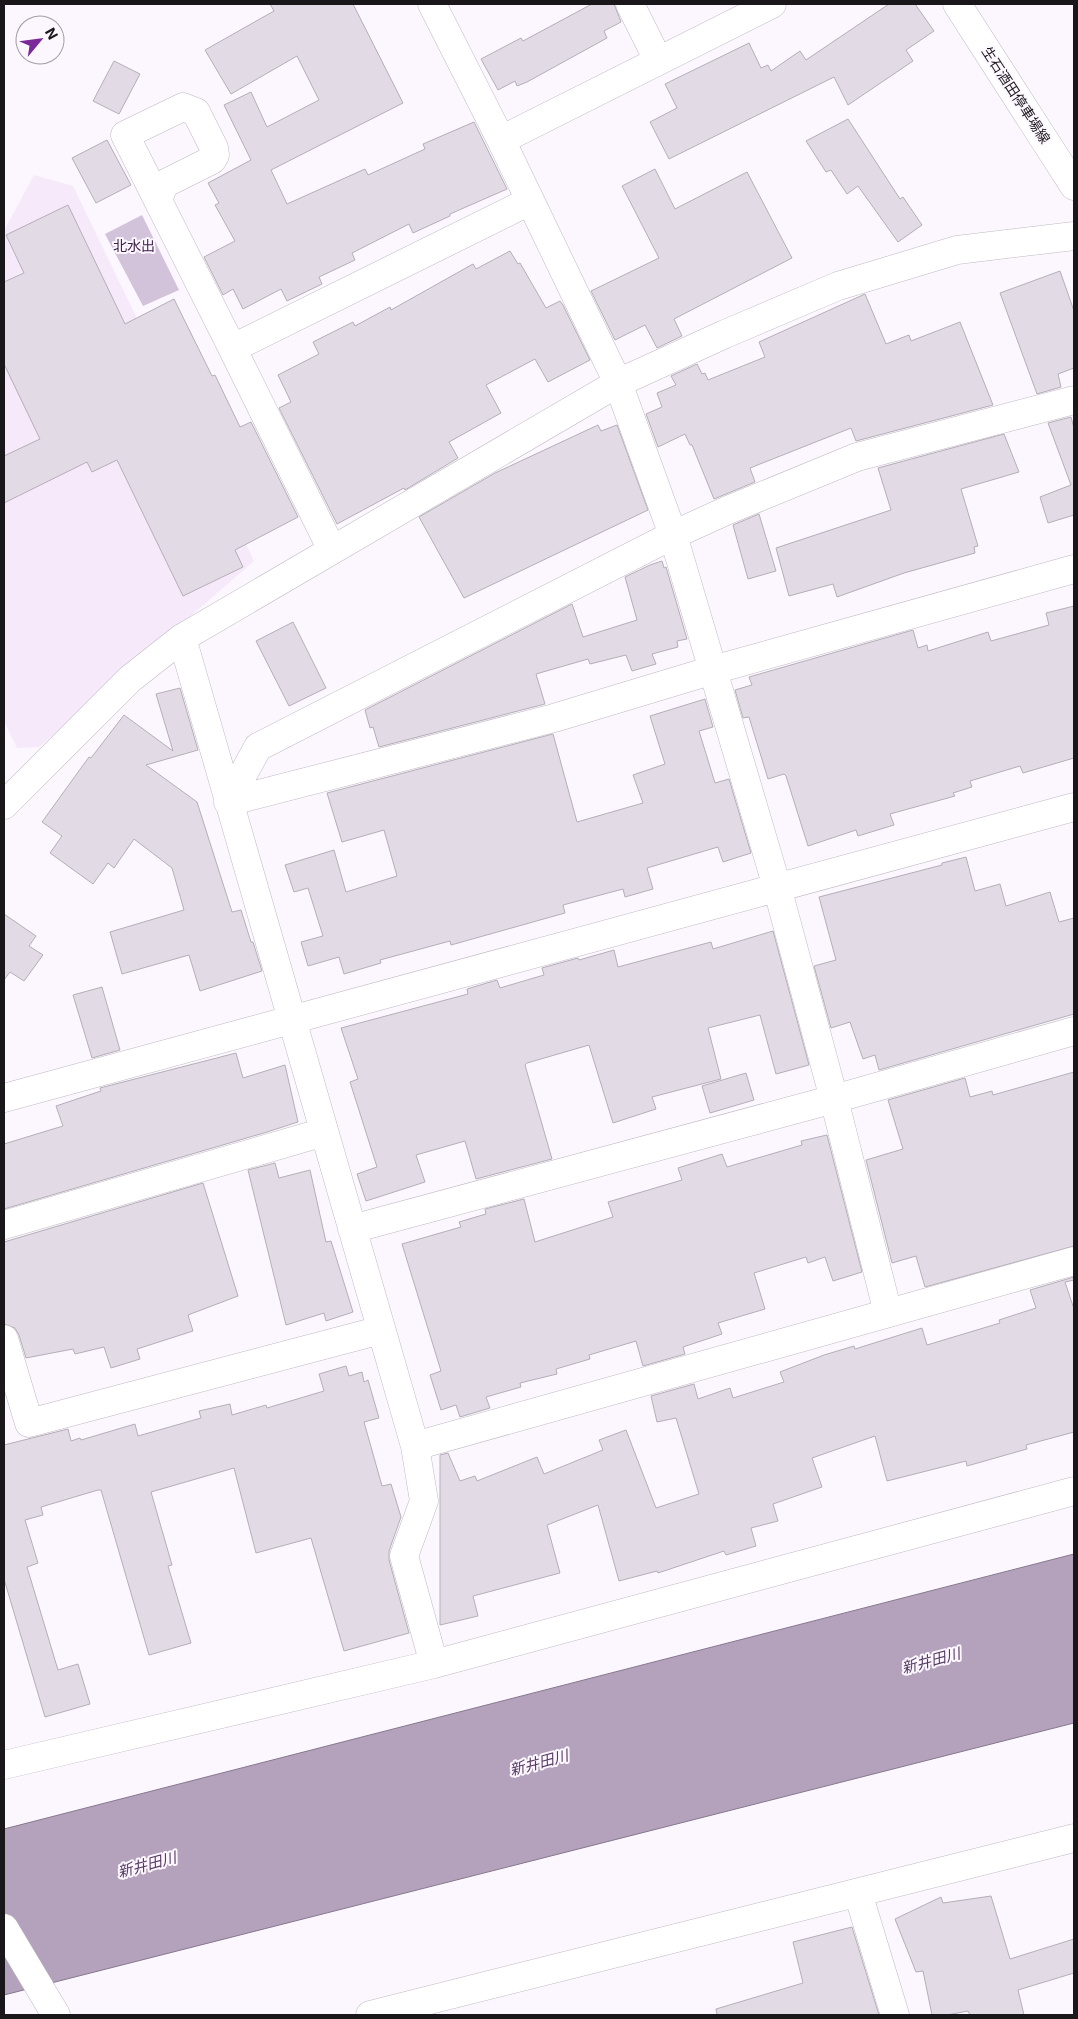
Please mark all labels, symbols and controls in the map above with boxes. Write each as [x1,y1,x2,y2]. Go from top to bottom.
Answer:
north arrow [15,15,65,65]
text: N [42,25,62,42]
street label: 生石酒田停車場線 [979,43,1054,146]
park label: 北水出 [113,237,155,254]
water label: 新井田川 [899,1643,964,1677]
water label: 新井田川 [507,1745,572,1779]
water label: 新井田川 [115,1847,180,1881]

